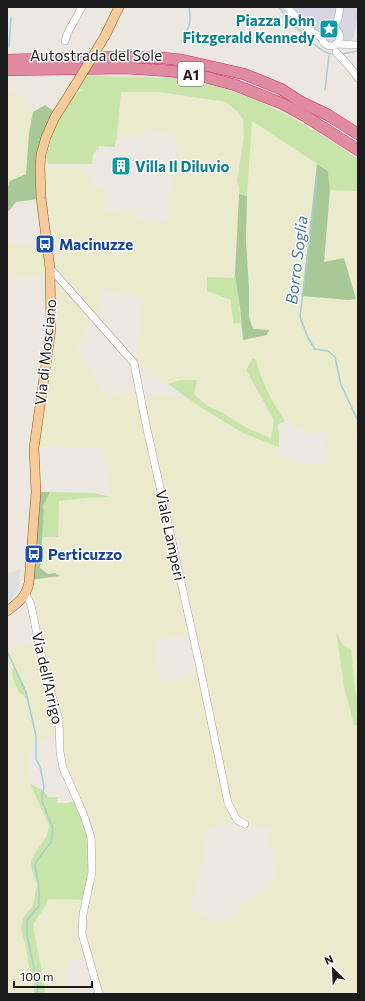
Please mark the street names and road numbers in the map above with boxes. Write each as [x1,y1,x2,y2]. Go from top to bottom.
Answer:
street label: Autostrada del Sole [30,46,162,64]
road number: A1 [178,62,204,86]
street label: Via di Mosciano [30,298,60,406]
street label: Viale Lamperi [153,488,189,582]
street label: Via dell'Arrigo [29,630,67,726]

